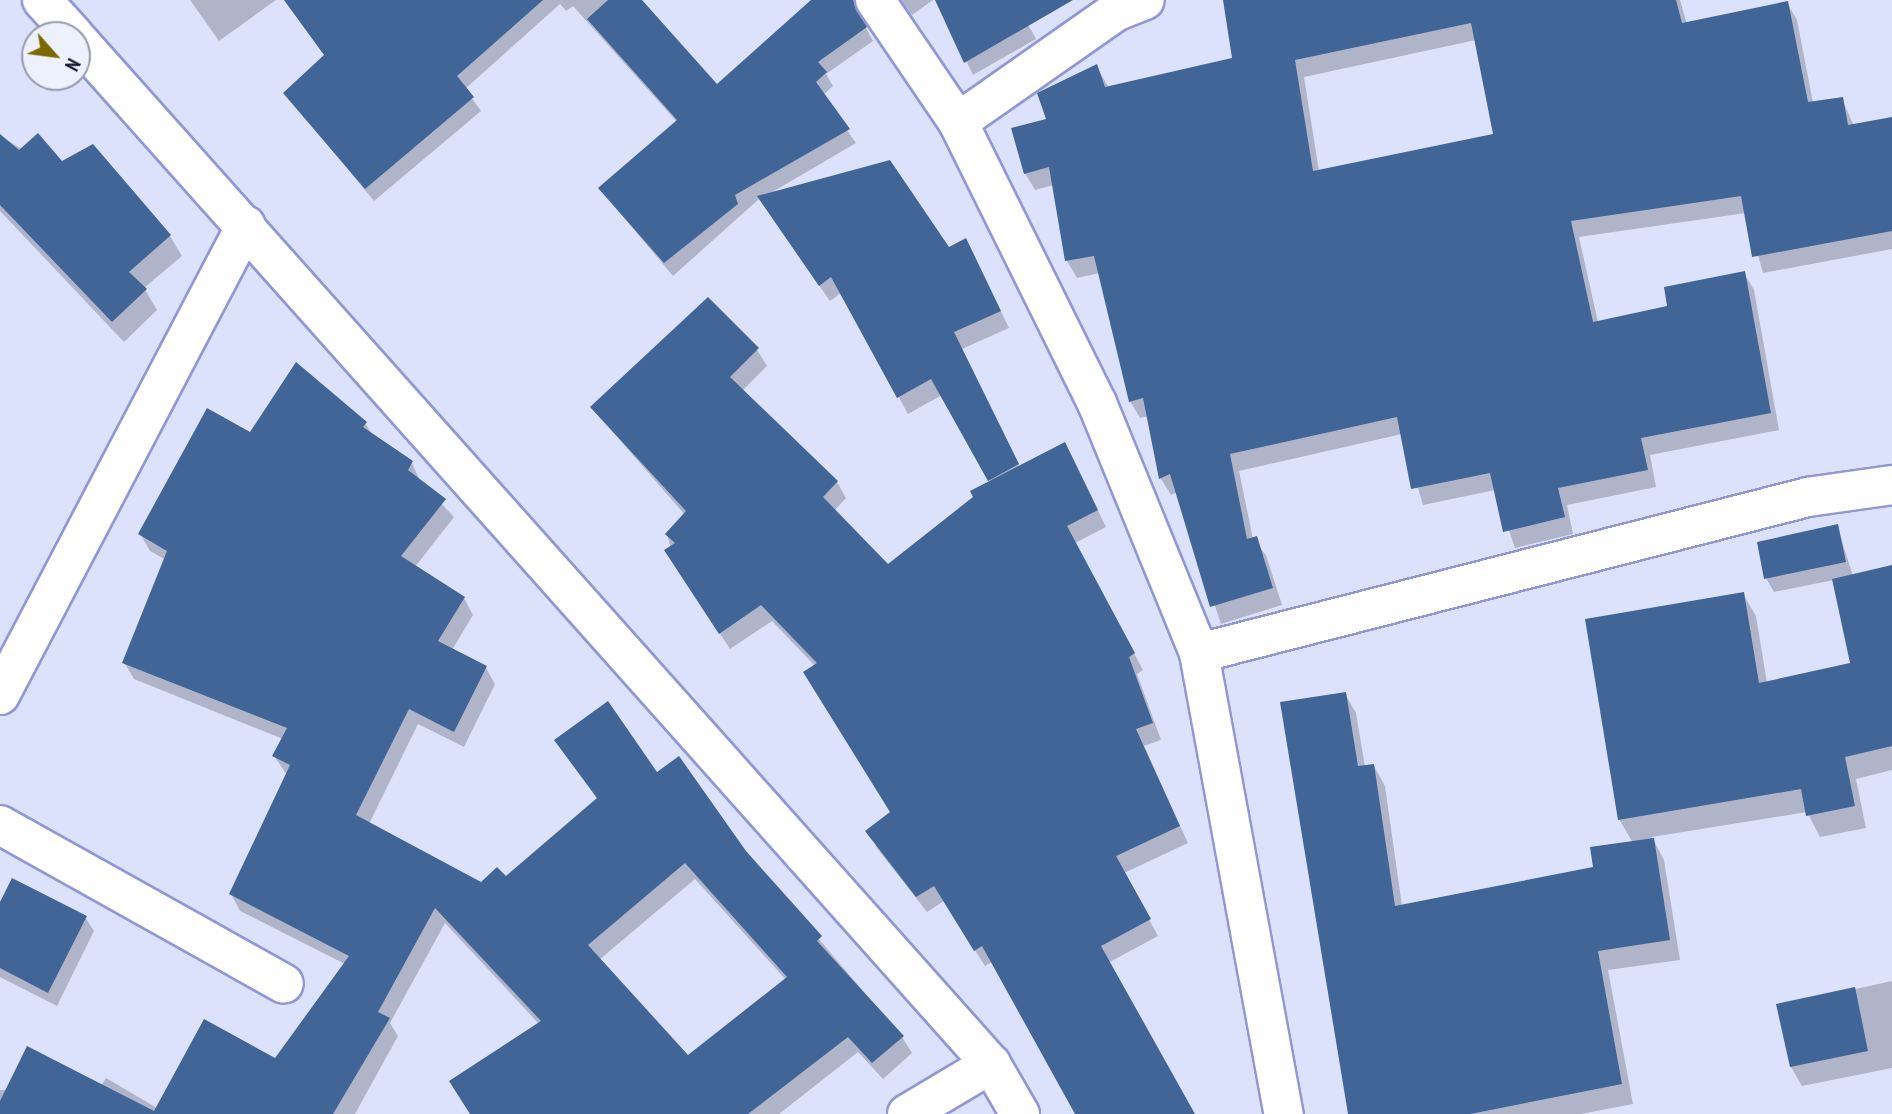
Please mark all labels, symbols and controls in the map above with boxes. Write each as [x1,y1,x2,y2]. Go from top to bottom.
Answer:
north arrow [21,21,91,91]
text: N [60,55,86,75]

